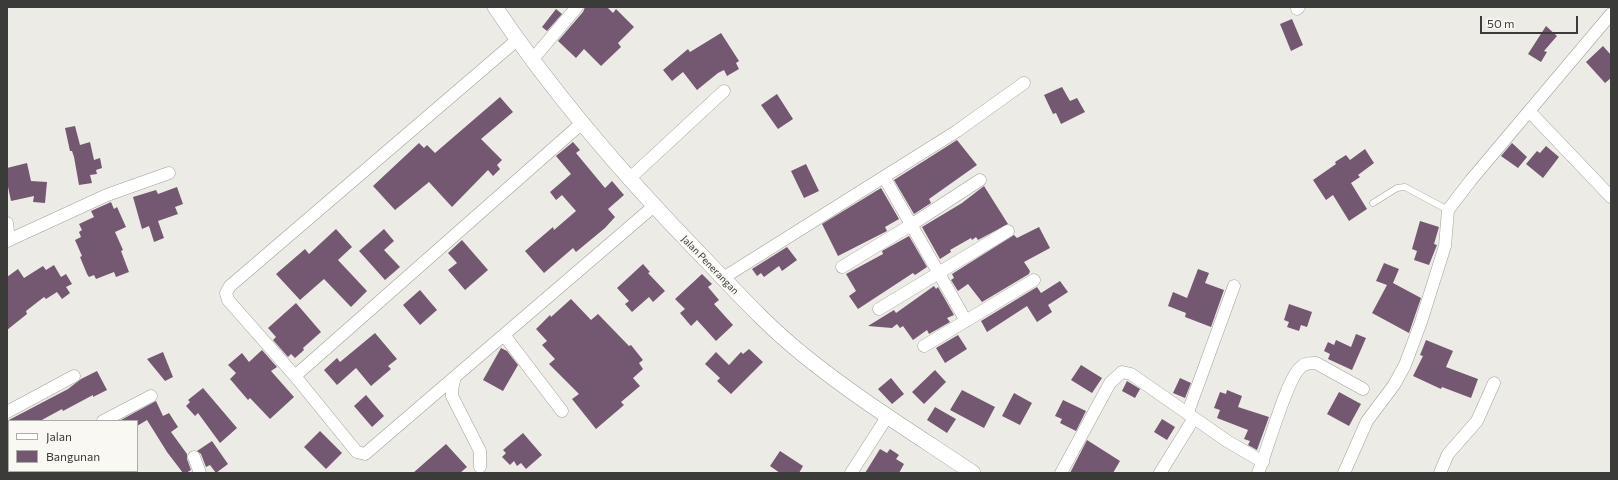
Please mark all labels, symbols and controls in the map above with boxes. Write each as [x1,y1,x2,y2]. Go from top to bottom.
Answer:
scale bar [1482,8,1580,34]
text: 50 m [1487,16,1515,30]
street label: Jalan Penerangan [679,233,741,297]
legend [8,420,138,472]
text: Jalan [46,429,72,443]
text: Bangunan [46,449,100,463]

